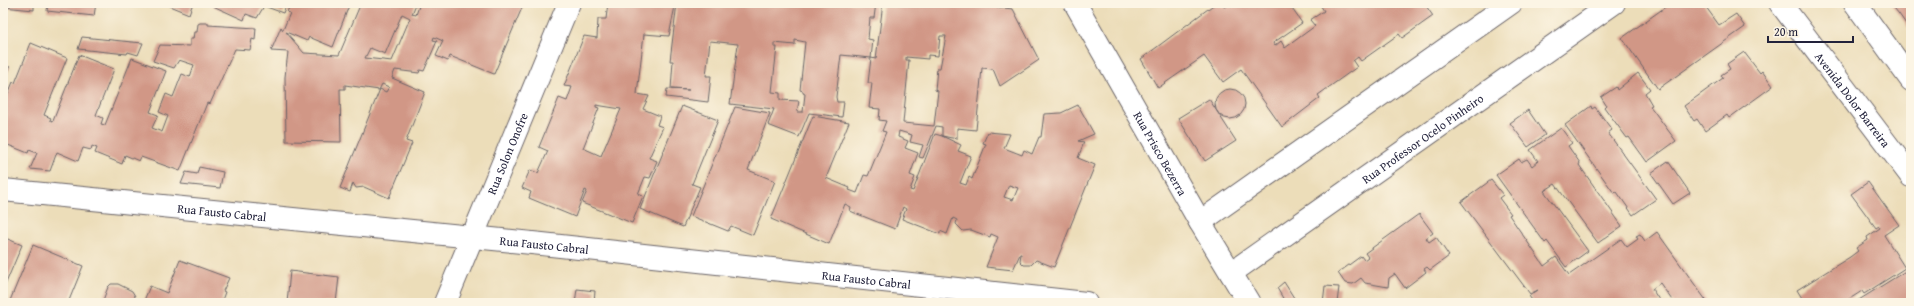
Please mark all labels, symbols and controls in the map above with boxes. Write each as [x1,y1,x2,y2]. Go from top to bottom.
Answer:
scale bar [1768,18,1853,44]
text: 20 m [1774,23,1798,40]
street label: Avenida Dolor Barreira [1812,48,1895,151]
street label: Rua Professor Ocelo Pinheiro [1358,89,1487,187]
street label: Rua Prisco Bezerra [1130,108,1192,199]
street label: Rua Solon Onofre [482,109,532,197]
street label: Rua Fausto Cabral [177,199,268,225]
street label: Rua Fausto Cabral [499,231,590,258]
street label: Rua Fausto Cabral [821,266,912,293]

